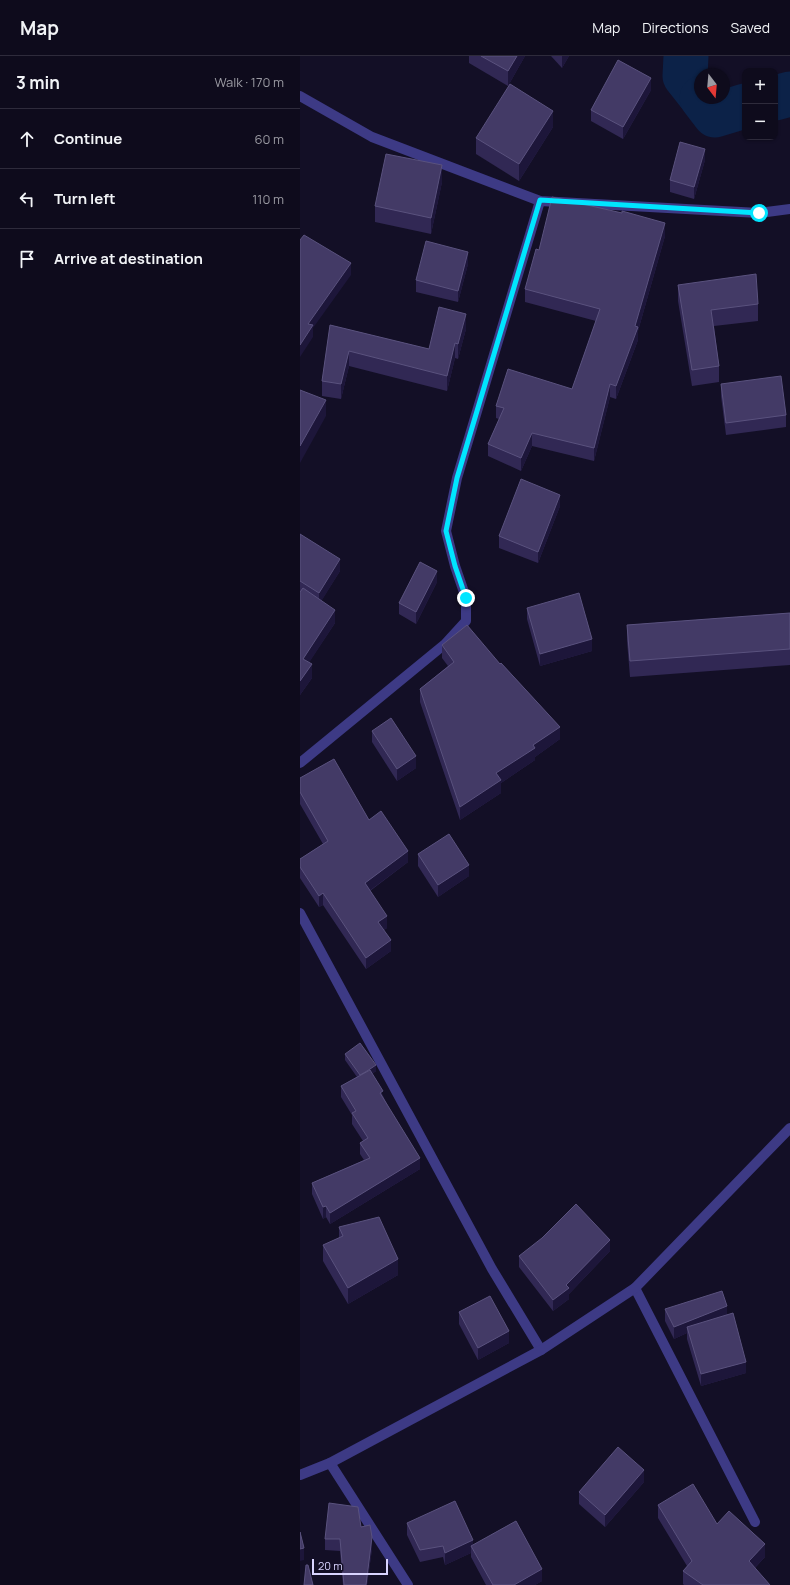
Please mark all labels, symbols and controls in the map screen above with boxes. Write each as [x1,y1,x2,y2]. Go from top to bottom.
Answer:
text: Map [20,15,59,41]
text: Map [592,18,620,37]
text: Directions [642,18,709,37]
text: Saved [731,18,770,37]
north arrow [694,68,730,104]
map controls [742,68,778,140]
button: + [742,68,778,104]
text: 3 min [16,71,60,94]
text: Walk · 170 m [214,73,284,91]
button: − [742,104,778,140]
icon: ahead [16,128,38,150]
text: Continue [54,128,122,149]
text: 60 m [254,130,284,148]
icon: left [16,188,38,210]
text: Turn left [54,188,116,209]
text: 110 m [252,190,284,208]
route start [750,204,768,222]
icon: arrive [16,248,38,270]
text: Arrive at destination [54,248,203,269]
route end [457,589,475,607]
scale bar [312,1557,388,1576]
text: 20 m [318,1558,343,1573]

